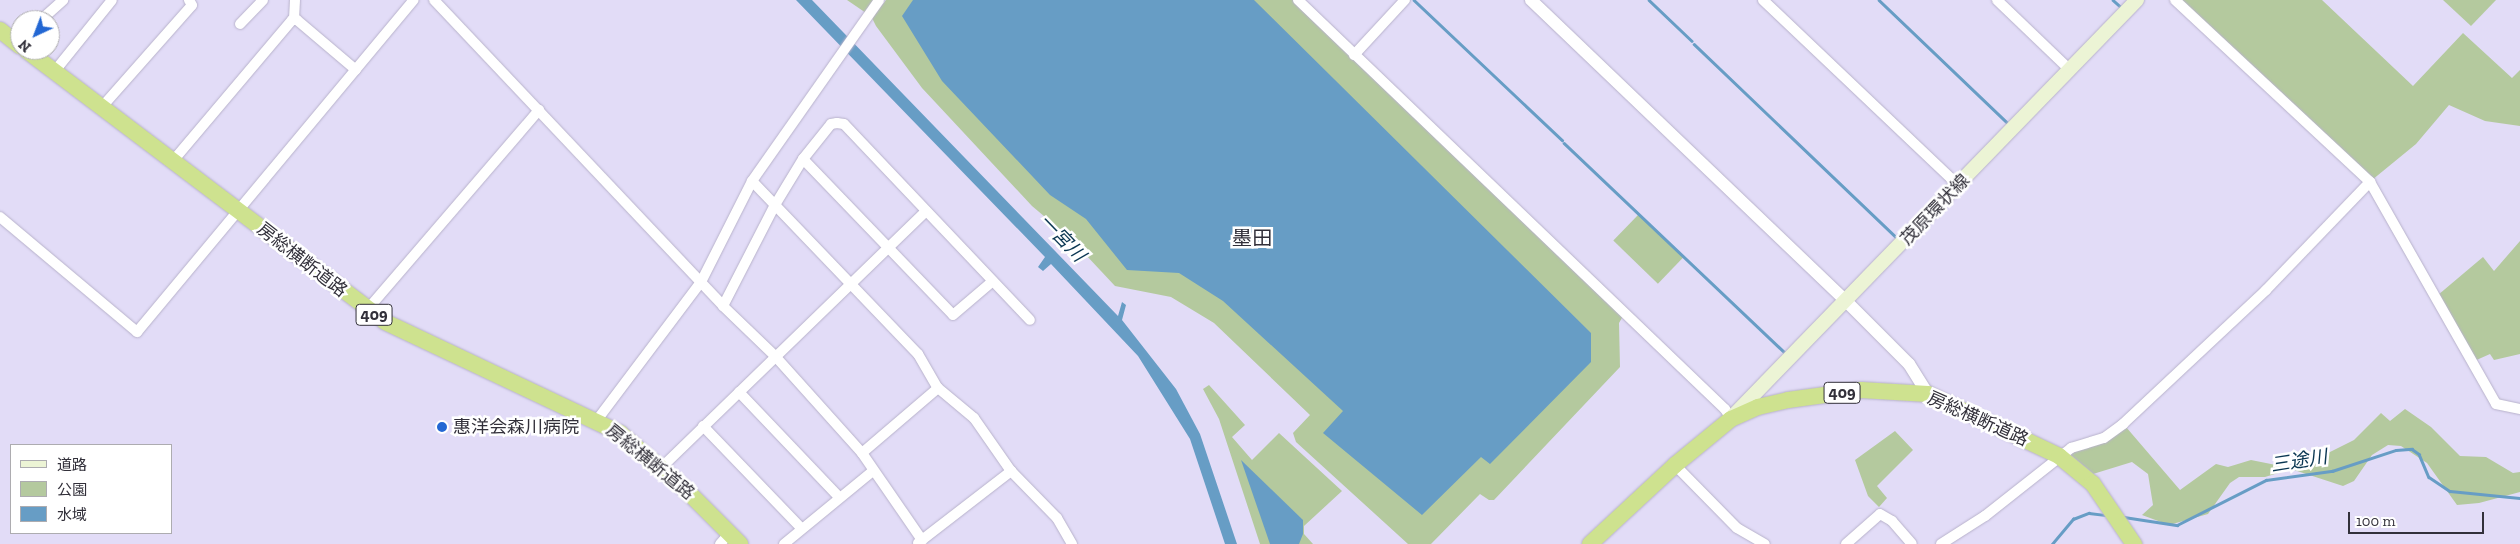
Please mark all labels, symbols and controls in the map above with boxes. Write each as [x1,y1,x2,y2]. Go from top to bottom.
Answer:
north arrow [10,10,60,60]
text: N [15,36,35,55]
street label: 茂原環状線 [1896,170,1974,250]
water label: 一宮川 [1034,210,1090,266]
street label: 房総横断道路 [253,218,351,302]
district label: 墨田 [1232,226,1272,250]
road number: 409 [355,302,393,328]
road number: 409 [1823,379,1861,406]
street label: 房総横断道路 [1924,387,2032,451]
place label: 惠洋会森川病院 [453,416,579,438]
marker: 惠洋会森川病院 [435,420,449,434]
street label: 房総横断道路 [601,420,699,504]
legend [10,444,172,534]
water label: 三途川 [2269,445,2329,477]
text: 道路 [57,456,87,474]
text: 公園 [57,481,87,499]
scale bar [2350,502,2486,534]
text: 水域 [57,506,87,524]
text: 100 m [2356,512,2395,530]

